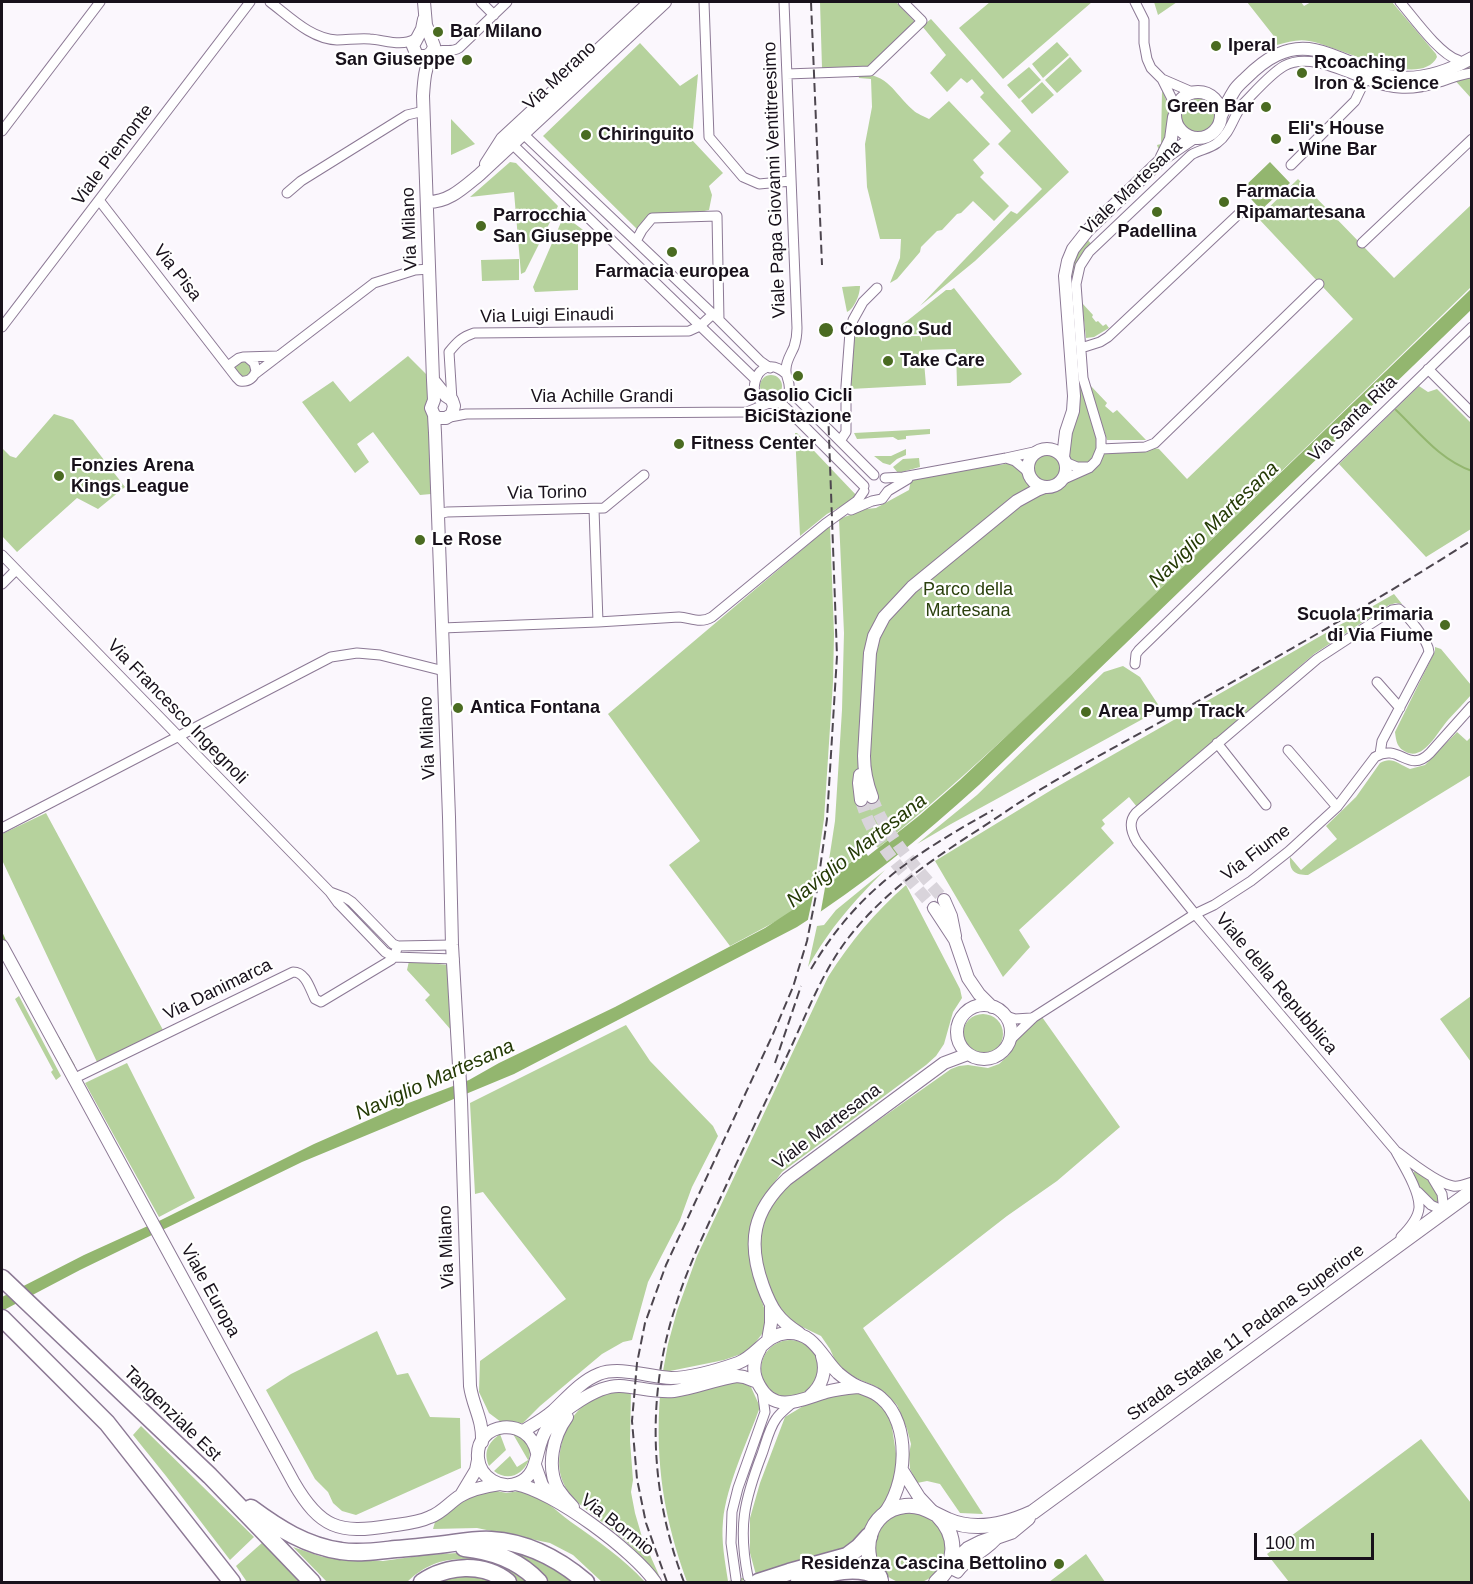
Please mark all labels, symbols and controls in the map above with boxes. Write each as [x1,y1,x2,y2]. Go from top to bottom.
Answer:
place label: Bar Milano [450,21,542,43]
marker: Bar Milano [431,25,445,39]
place label: Iperal [1228,35,1276,57]
street label: Via Merano [519,37,601,115]
marker: Iperal [1209,39,1223,53]
street label: Viale Papa Giovanni Ventitreesimo [759,41,791,319]
place label: San Giuseppe [335,49,455,71]
place label: Rcoaching Iron & Science [1314,52,1439,94]
marker: San Giuseppe [460,53,474,67]
marker: Rcoaching Iron & Science [1295,66,1309,80]
place label: Green Bar [1167,96,1254,118]
street label: Viale Piemonte [68,100,158,210]
marker: Green Bar [1259,100,1273,114]
place label: Eli's House - Wine Bar [1288,118,1384,160]
place label: Chiringuito [598,124,694,146]
marker: Chiringuito [579,128,593,142]
marker: Eli's House - Wine Bar [1269,132,1283,146]
street label: Viale Martesana [1077,136,1187,240]
place label: Farmacia Ripamartesana [1236,181,1365,224]
street label: Via Milano [398,187,422,271]
marker: Farmacia Ripamartesana [1217,195,1231,209]
place label: Parrocchia San Giuseppe [493,205,613,248]
marker: Padellina [1150,205,1164,219]
marker: Parrocchia San Giuseppe [474,219,488,233]
place label: Padellina [1117,221,1197,243]
street label: Via Pisa [148,240,206,306]
marker: Farmacia europea [665,245,679,259]
place label: Farmacia europea [595,261,749,283]
street label: Via Luigi Einaudi [480,304,614,328]
place label: Cologno Sud [840,319,952,341]
marker: Cologno Sud [817,321,835,339]
place label: Take Care [900,350,985,372]
marker: Take Care [881,354,895,368]
marker: Gasolio Cicli BiciStazione [791,369,805,383]
street label: Via Santa Rita [1304,371,1402,467]
place label: Gasolio Cicli BiciStazione [743,385,853,428]
street label: Via Achille Grandi [531,386,673,408]
place label: Fitness Center [691,433,816,455]
marker: Fitness Center [672,437,686,451]
place label: Fonzies Arena Kings League [71,455,194,498]
water label: Naviglio Martesana [1144,457,1284,593]
marker: Fonzies Arena Kings League [52,469,66,483]
street label: Via Torino [507,482,587,504]
place label: Le Rose [432,529,502,551]
marker: Le Rose [413,533,427,547]
park label: Parco della Martesana [923,579,1013,622]
place label: Scuola Primaria di Via Fiume [1297,604,1433,646]
marker: Scuola Primaria di Via Fiume [1438,618,1452,632]
street label: Via Francesco Ingegnoli [102,635,252,789]
street label: Via Milano [416,696,440,780]
place label: Antica Fontana [470,697,600,719]
marker: Antica Fontana [451,701,465,715]
place label: Area Pump Track [1098,701,1245,723]
marker: Area Pump Track [1079,705,1093,719]
water label: Naviglio Martesana [782,789,932,913]
street label: Via Fiume [1217,820,1295,886]
street label: Viale della Repubblica [1211,909,1341,1059]
street label: Via Danimarca [160,954,276,1026]
water label: Naviglio Martesana [352,1034,518,1126]
street label: Viale Martesana [769,1079,885,1175]
street label: Via Milano [435,1205,459,1289]
street label: Strada Statale 11 Padana Superiore [1123,1240,1369,1426]
street label: Viale Europa [176,1241,244,1341]
street label: Tangenziale Est [119,1362,225,1466]
street label: Via Bormio [576,1489,658,1561]
scale bar [1257,1521,1377,1559]
text: 100 m [1265,1533,1315,1553]
place label: Residenza Cascina Bettolino [801,1553,1047,1575]
marker: Residenza Cascina Bettolino [1052,1557,1066,1571]

